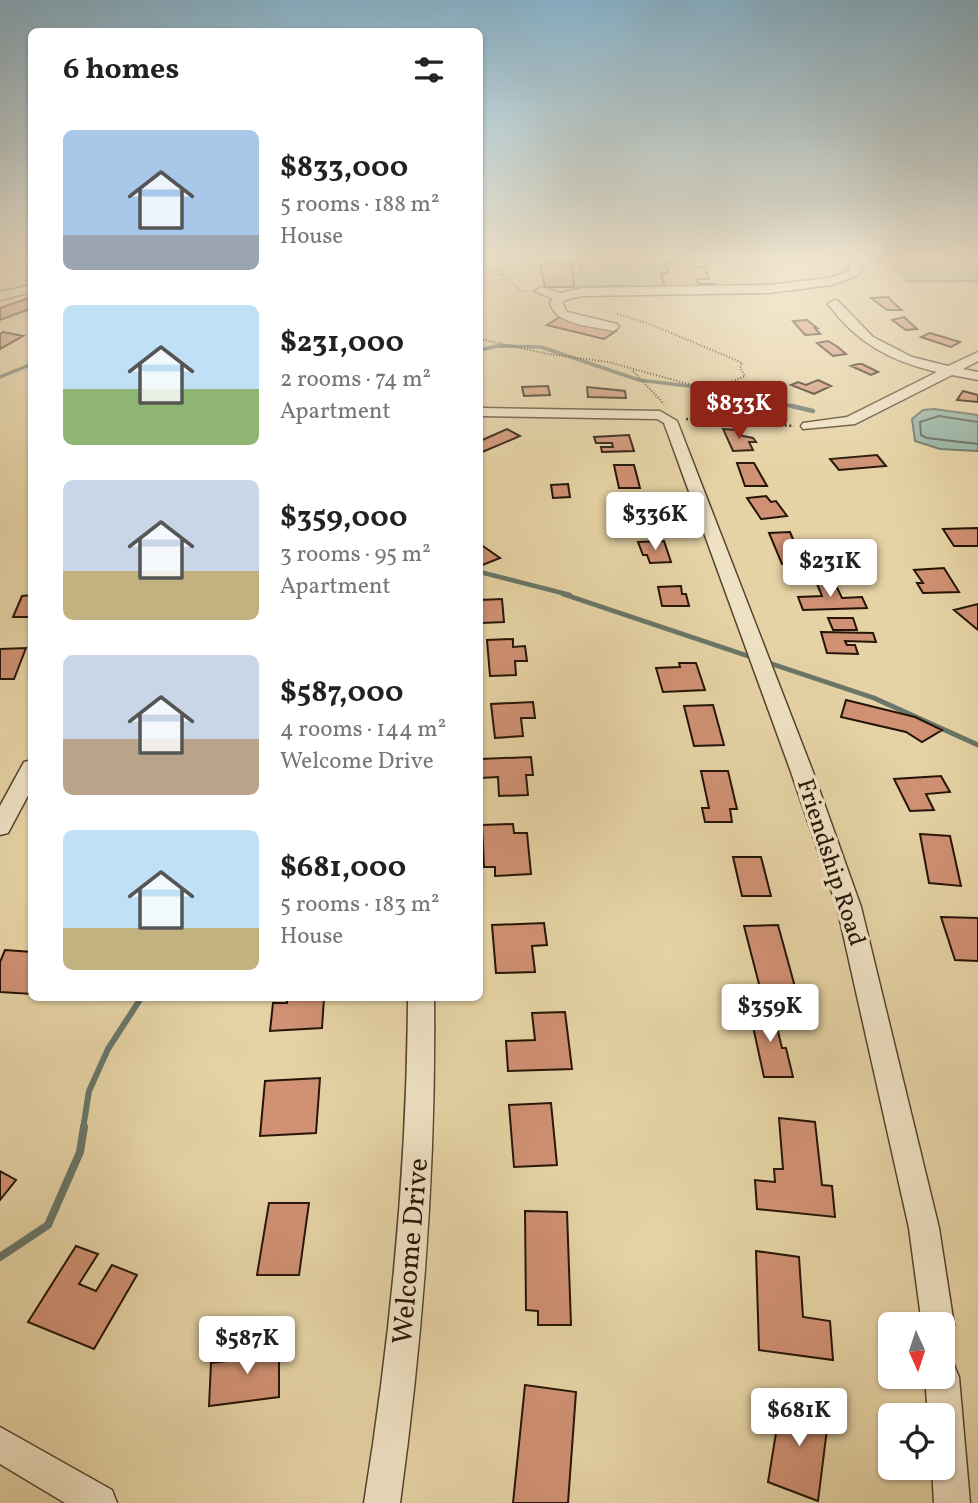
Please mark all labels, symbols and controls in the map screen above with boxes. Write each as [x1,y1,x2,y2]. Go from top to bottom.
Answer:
text: 6 homes [63,49,179,91]
icon: filters [410,51,448,89]
text: $833,000 [280,147,408,189]
icon: home [119,158,203,242]
text: 5 rooms · 188 m² [280,189,439,221]
text: House [280,221,343,253]
text: $231,000 [280,322,404,364]
icon: home [119,333,203,417]
text: 2 rooms · 74 m² [280,364,431,396]
pin: $833K [690,382,788,441]
text: $833K [706,388,772,420]
text: Apartment [280,396,391,428]
pin: $336K [606,492,704,552]
text: $359,000 [280,497,407,539]
text: $336K [622,499,688,531]
icon: home [119,508,203,592]
text: 3 rooms · 95 m² [280,539,431,571]
pin: $231K [781,540,879,599]
text: $231K [799,546,861,578]
text: Apartment [280,571,391,603]
text: $587,000 [280,672,404,714]
icon: home [119,683,203,767]
text: 4 rooms · 144 m² [280,714,446,746]
text: Welcome Drive [280,746,434,778]
street label: Friendship Road [787,775,873,951]
text: $681,000 [280,847,406,889]
icon: home [119,858,203,942]
text: 5 rooms · 183 m² [280,889,440,921]
text: House [280,921,343,953]
pin: $359K [721,984,819,1044]
text: $359K [738,991,802,1023]
street label: Welcome Drive [384,1156,439,1346]
north arrow [878,1312,956,1390]
map controls [878,1312,955,1480]
pin: $587K [198,1316,296,1376]
text: $587K [215,1323,279,1355]
pin: $681K [750,1388,848,1448]
text: $681K [767,1395,831,1427]
button: locate [878,1403,955,1480]

